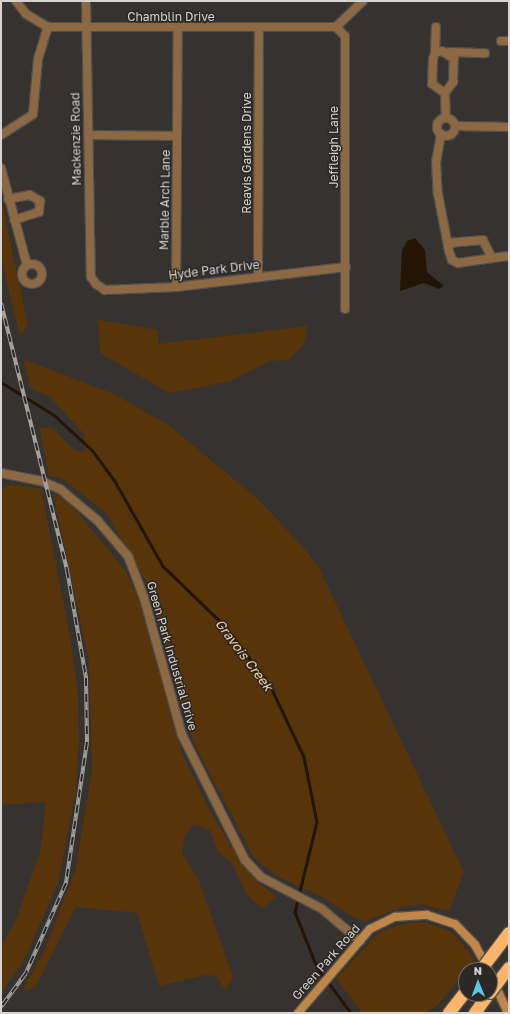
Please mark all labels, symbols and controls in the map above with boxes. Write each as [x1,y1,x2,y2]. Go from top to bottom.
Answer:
street label: Chamblin Drive [127,10,215,24]
street label: Mackenzie Road [68,92,84,186]
street label: Reavis Gardens Drive [240,92,254,214]
street label: Jeffleigh Lane [327,106,341,188]
street label: Marble Arch Lane [157,150,173,250]
street label: Hyde Park Drive [168,257,260,283]
street label: Green Park Industrial Drive [144,580,200,732]
water label: Gravois Creek [212,616,276,694]
street label: Green Park Road [289,921,363,1003]
north arrow [458,962,498,1002]
text: N [473,964,482,977]

